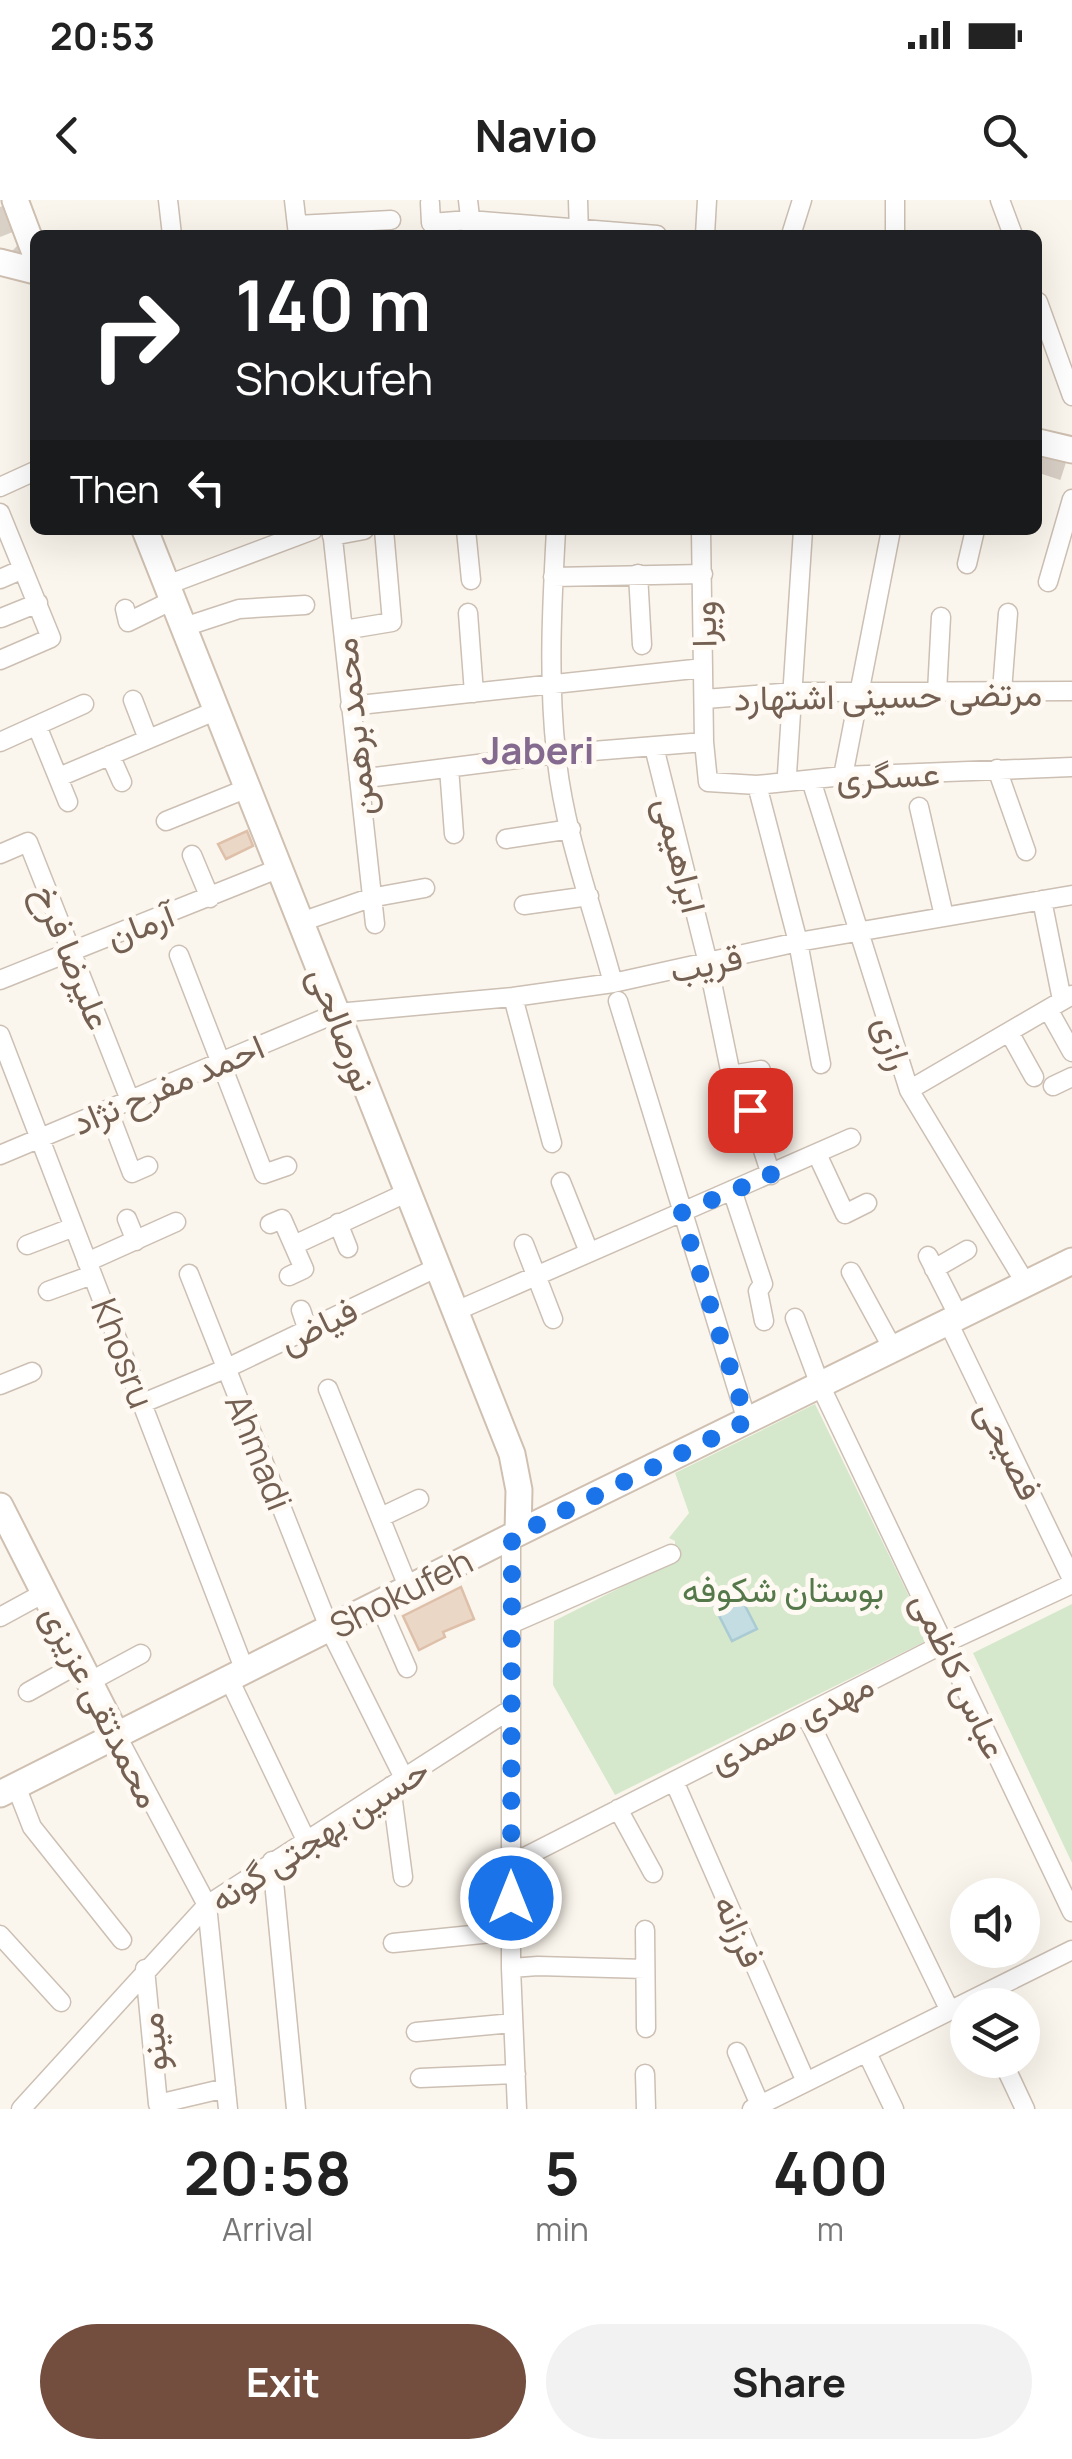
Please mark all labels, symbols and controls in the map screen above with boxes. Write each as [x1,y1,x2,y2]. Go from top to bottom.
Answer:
text: 20:53 [50,9,155,61]
text: Navio [475,104,597,166]
icon: back [40,108,95,163]
icon: search [977,108,1032,163]
text: 140 m [235,256,431,352]
icon: right [70,270,200,400]
text: Shokufeh [235,347,433,409]
icon: left [179,460,234,515]
text: Then [70,462,159,514]
street label: ویرا [679,600,727,648]
street label: محمد برهمن [320,636,386,818]
street label: مرتضی حسینی اشتهارد [733,668,1043,722]
district label: Jaberi [481,723,595,775]
street label: عسگری [835,748,941,802]
street label: ابراهیمی [643,792,719,918]
street label: علیرضا فرخ [21,877,124,1037]
street label: آرمان [99,889,183,960]
street label: قریب [665,932,747,994]
street label: نورصالحی [297,960,389,1098]
street label: رازی [863,1010,925,1076]
street label: احمد مفرح نژاد [65,1022,272,1147]
pin [708,1068,793,1153]
icon: arrive [723,1083,778,1138]
street label: فیاض [271,1286,365,1364]
street label: Khosru [80,1291,166,1415]
street label: Ahmadi [214,1387,304,1517]
street label: فصیحی [965,1392,1055,1508]
street label: Shokufeh [321,1537,481,1649]
park label: بوستان شکوفه [682,1565,884,1613]
street label: عباس کاظمی [900,1584,1020,1766]
street label: محمدتقی عزیزی [30,1596,174,1816]
street label: مهدی صمدی [700,1660,882,1784]
street label: حسین بهجتی گونه [200,1745,438,1923]
position arrow [459,1846,563,1950]
map controls [950,1878,1040,2078]
button: sound [950,1878,1040,1968]
street label: فرزانه [703,1887,777,1975]
button: layers [950,1988,1040,2078]
street label: مینو [126,2011,178,2073]
text: 20:58 [184,2131,351,2213]
text: 5 [544,2131,580,2213]
text: 400 [773,2131,888,2213]
text: Arrival [222,2207,313,2251]
text: min [535,2207,589,2251]
text: m [817,2207,844,2251]
button: Exit [40,2324,526,2439]
button: Share [546,2324,1032,2439]

